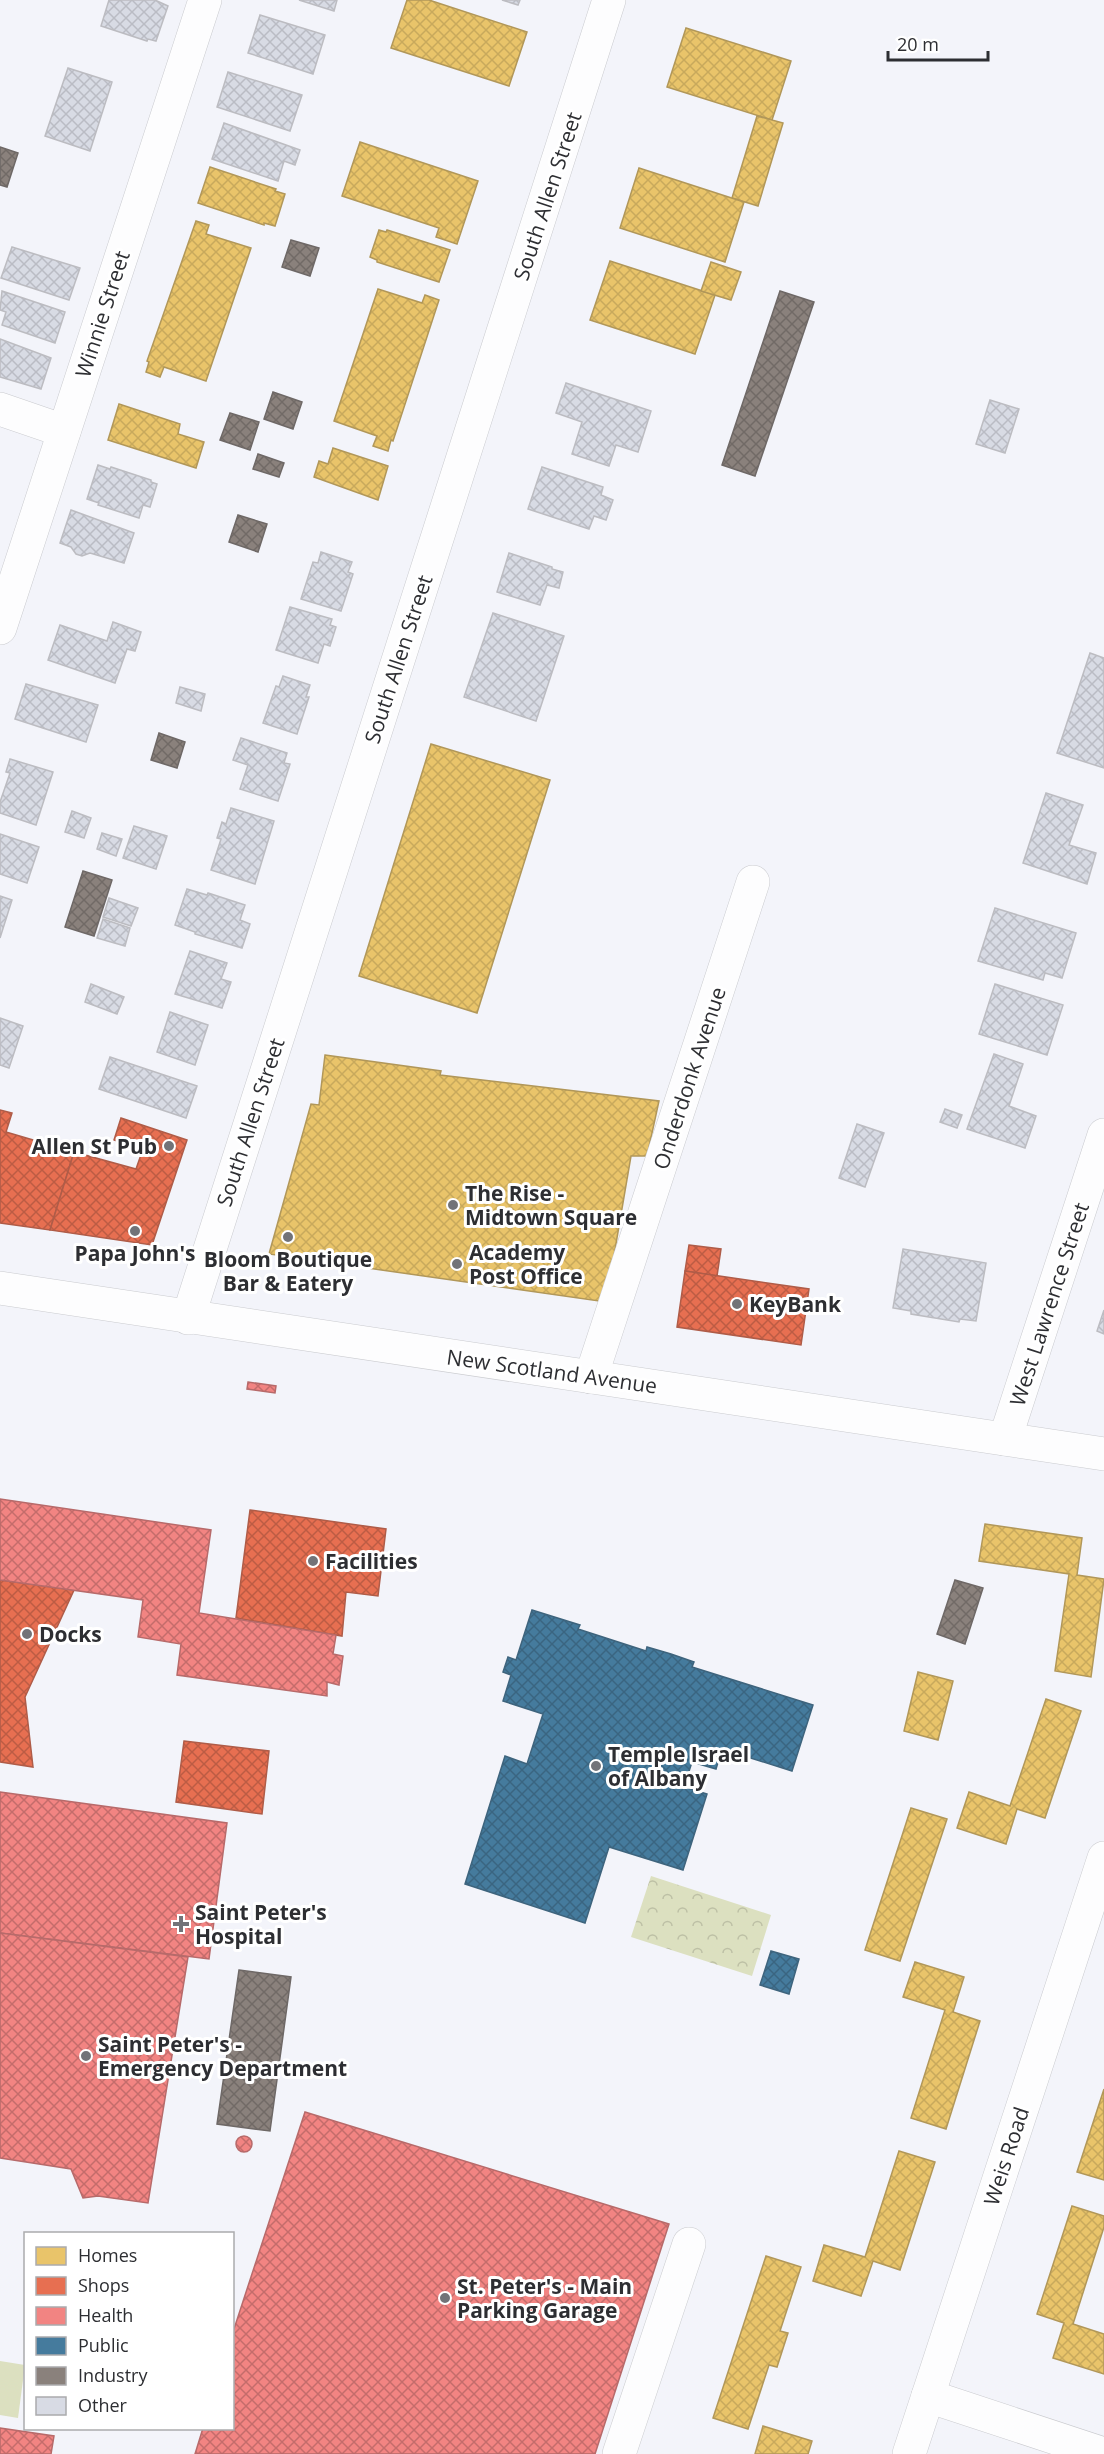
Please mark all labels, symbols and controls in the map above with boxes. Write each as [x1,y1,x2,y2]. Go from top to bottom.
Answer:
scale bar [888,24,988,62]
text: 20 m [897,32,939,56]
street label: South Allen Street [507,108,587,284]
street label: Winnie Street [68,247,136,381]
street label: South Allen Street [358,571,438,747]
street label: Onderdonk Avenue [646,983,732,1173]
street label: South Allen Street [210,1034,290,1210]
place label: Allen St Pub [32,1132,157,1160]
marker: Allen St Pub [162,1139,176,1153]
place label: The Rise - Midtown Square [465,1179,637,1231]
marker: The Rise - Midtown Square [446,1198,460,1212]
street label: West Lawrence Street [1003,1199,1095,1409]
marker: Papa John's [128,1224,142,1238]
marker: Bloom Boutique Bar & Eatery [281,1230,295,1244]
place label: Academy Post Office [469,1238,583,1290]
place label: Papa John's [75,1239,195,1267]
place label: Bloom Boutique Bar & Eatery [204,1245,372,1297]
marker: Academy Post Office [450,1257,464,1271]
place label: KeyBank [749,1290,842,1318]
marker: KeyBank [730,1297,744,1311]
street label: New Scotland Avenue [445,1342,659,1400]
place label: Facilities [325,1547,418,1575]
marker: Facilities [306,1554,320,1568]
place label: Docks [39,1620,102,1648]
marker: Docks [20,1627,34,1641]
place label: Temple Israel of Albany [608,1740,749,1792]
marker: Temple Israel of Albany [589,1759,603,1773]
place label: Saint Peter's Hospital [195,1898,327,1950]
marker: Saint Peter's Hospital [172,1915,190,1933]
place label: Saint Peter's - Emergency Department [98,2030,347,2082]
marker: Saint Peter's - Emergency Department [79,2049,93,2063]
street label: Weis Road [977,2103,1035,2209]
legend [24,2232,234,2430]
text: Homes [78,2243,137,2267]
place label: St. Peter's - Main Parking Garage [457,2272,632,2324]
text: Shops [78,2273,129,2297]
marker: St. Peter's - Main Parking Garage [438,2291,452,2305]
text: Health [78,2303,133,2327]
text: Public [78,2333,129,2357]
text: Industry [78,2363,148,2387]
text: Other [78,2393,128,2417]

